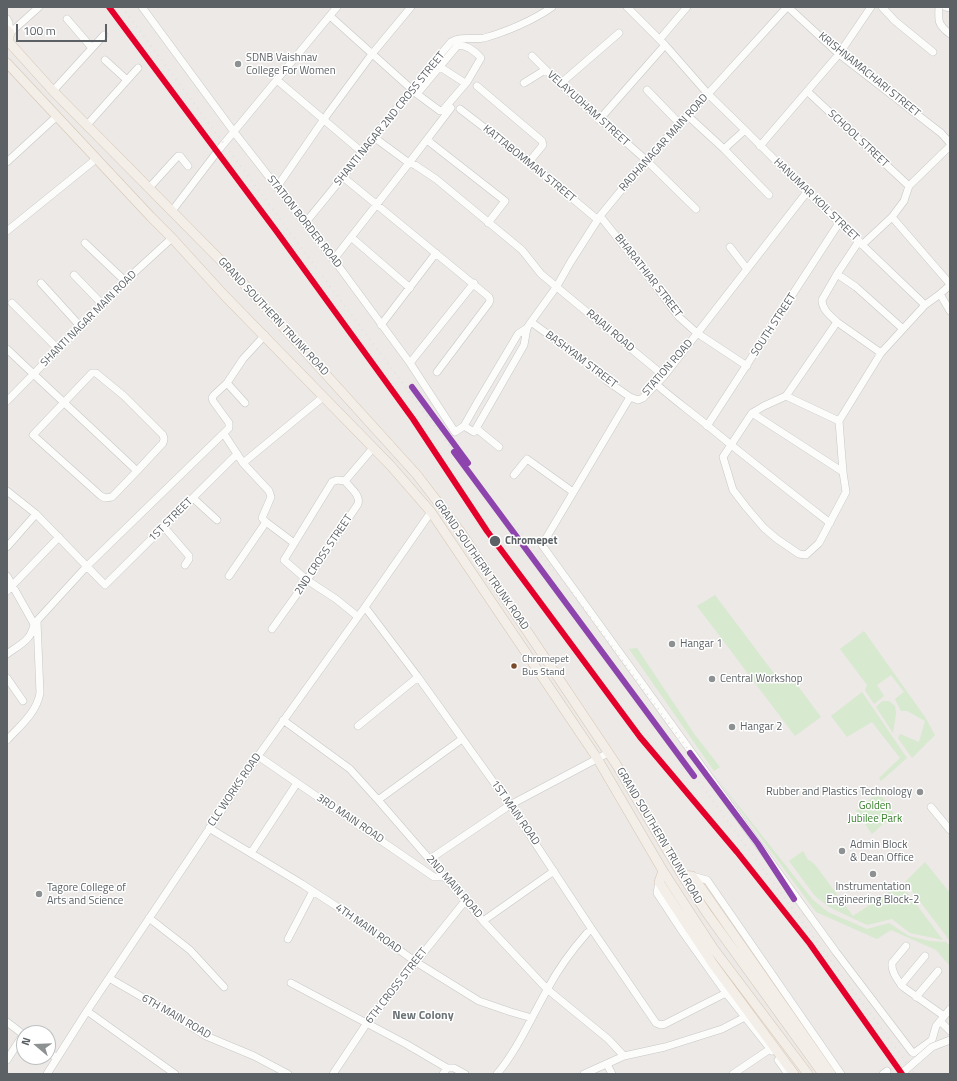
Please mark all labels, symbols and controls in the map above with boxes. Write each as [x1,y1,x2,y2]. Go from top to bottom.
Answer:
scale bar [18,16,109,42]
text: 100 m [23,21,56,40]
street label: KRISHNAMACHARI STREET [815,30,923,120]
street label: SHANTI NAGAR 2ND CROSS STREET [332,49,448,189]
place label: SDNB Vaishnav College For Women [246,51,336,77]
marker: SDNB Vaishnav College For Women [233,59,243,69]
street label: VELAYUDHAM STREET [544,69,632,149]
street label: RADHANAGAR MAIN ROAD [617,92,711,194]
street label: SCHOOL STREET [825,108,891,170]
street label: KATTABOMMAN STREET [480,123,578,205]
street label: HANUMAR KOIL STREET [771,156,861,244]
street label: STATION BORDER ROAD [264,173,344,271]
street label: BHARATHIAR STREET [612,232,684,320]
street label: GRAND SOUTHERN TRUNK ROAD [215,255,331,379]
street label: SHANTI NAGAR MAIN ROAD [38,268,140,370]
street label: SOUTH STREET [749,291,799,359]
street label: RAJAJI ROAD [583,307,637,355]
street label: BASHYAM STREET [542,329,620,391]
street label: STATION ROAD [640,337,696,399]
street label: 1ST STREET [146,495,196,545]
street label: GRAND SOUTHERN TRUNK ROAD [431,497,531,633]
street label: 2ND CROSS STREET [292,512,356,598]
marker: Chromepet [488,534,502,548]
place label: Chromepet [505,534,557,548]
place label: Hangar 1 [680,637,722,651]
marker: Hangar 1 [667,639,677,649]
place label: Chromepet Bus Stand [522,654,569,678]
marker: Chromepet Bus Stand [509,661,519,671]
place label: Central Workshop [720,672,802,686]
marker: Central Workshop [707,674,717,684]
place label: Hangar 2 [740,720,782,734]
marker: Hangar 2 [727,722,737,732]
street label: CLC WORKS ROAD [206,751,264,829]
street label: GRAND SOUTHERN TRUNK ROAD [613,766,705,906]
street label: 1ST MAIN ROAD [488,778,542,848]
place label: Rubber and Plastics Technology [766,785,912,799]
marker: Rubber and Plastics Technology [915,787,925,797]
street label: 3RD MAIN ROAD [314,792,386,846]
park label: Golden Jubilee Park [848,799,902,825]
place label: Admin Block & Dean Office [850,838,914,864]
marker: Admin Block & Dean Office [837,846,847,856]
street label: 2ND MAIN ROAD [423,853,485,921]
marker: Instrumentation Engineering Block-2 [868,869,878,879]
place label: Instrumentation Engineering Block-2 [826,880,920,906]
place label: Tagore College of Arts and Science [47,881,126,907]
marker: Tagore College of Arts and Science [34,889,44,899]
street label: 4TH MAIN ROAD [332,901,404,957]
street label: 6TH CROSS STREET [363,945,431,1027]
street label: 6TH MAIN ROAD [139,992,213,1042]
district label: New Colony [392,1009,454,1023]
north arrow [16,1025,56,1065]
text: N [17,1035,34,1048]

